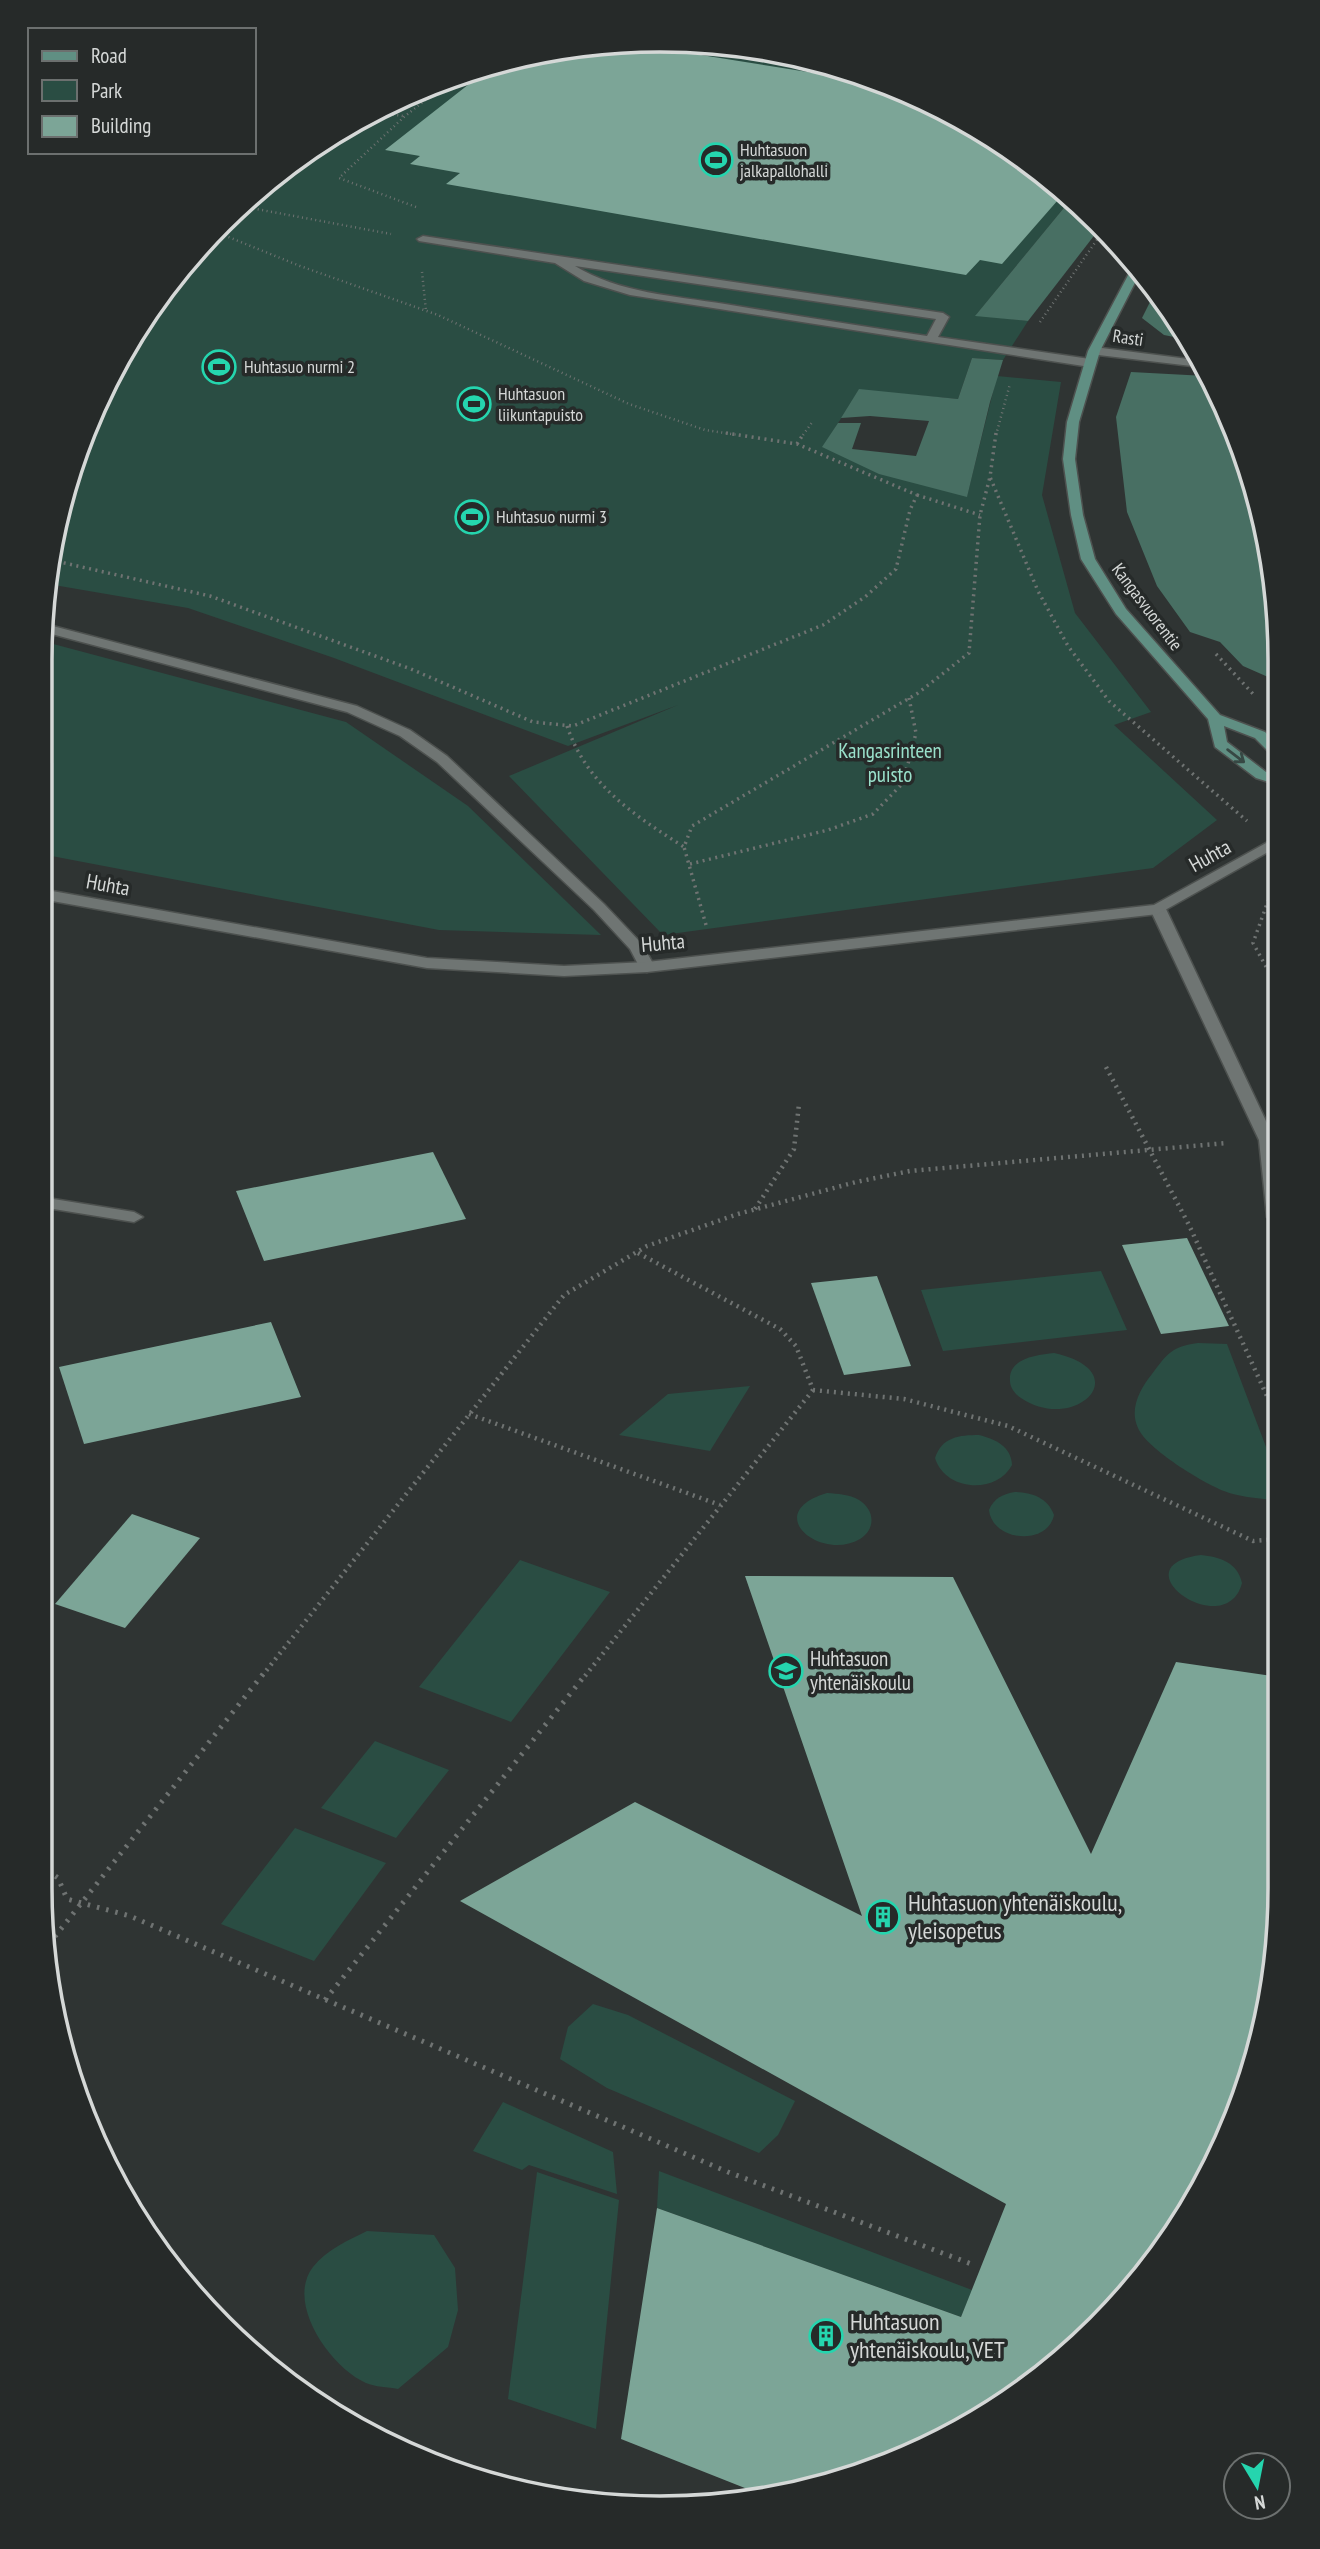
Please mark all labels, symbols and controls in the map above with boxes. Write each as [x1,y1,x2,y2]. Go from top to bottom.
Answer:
legend [28,28,256,154]
text: Road [91,42,127,69]
text: Park [91,77,122,104]
text: Building [91,112,151,139]
place label: Huhtasuon jalkapallohalli [740,138,828,182]
sports icon: Huhtasuon jalkapallohalli [697,141,735,179]
street label: Rasti [1111,324,1145,351]
sports icon: Huhtasuo nurmi 2 [200,348,238,386]
place label: Huhtasuo nurmi 2 [244,355,355,378]
place label: Huhtasuon liikuntapuisto [498,382,583,426]
sports icon: Huhtasuon liikuntapuisto [455,385,493,423]
sports icon: Huhtasuo nurmi 3 [453,498,491,536]
place label: Huhtasuo nurmi 3 [496,505,607,528]
street label: Kangasvuorentie [1107,558,1188,655]
park label: Kangasrinteen puisto [838,737,942,788]
one-way arrow [1226,748,1245,763]
street label: Huhta [1184,833,1235,878]
street label: Huhta [84,867,132,902]
street label: Huhta [640,927,686,958]
place label: Huhtasuon yhtenäiskoulu [810,1645,911,1696]
school or university icon: Huhtasuon yhtenäiskoulu [767,1652,805,1690]
place label: Huhtasuon yhtenäiskoulu, yleisopetus [908,1887,1122,1946]
building icon: Huhtasuon yhtenäiskoulu, yleisopetus [864,1898,902,1936]
place label: Huhtasuon yhtenäiskoulu, VET [850,2306,1005,2365]
building icon: Huhtasuon yhtenäiskoulu, VET [807,2317,845,2355]
north arrow [1222,2451,1292,2521]
text: N [1253,2490,1267,2515]

